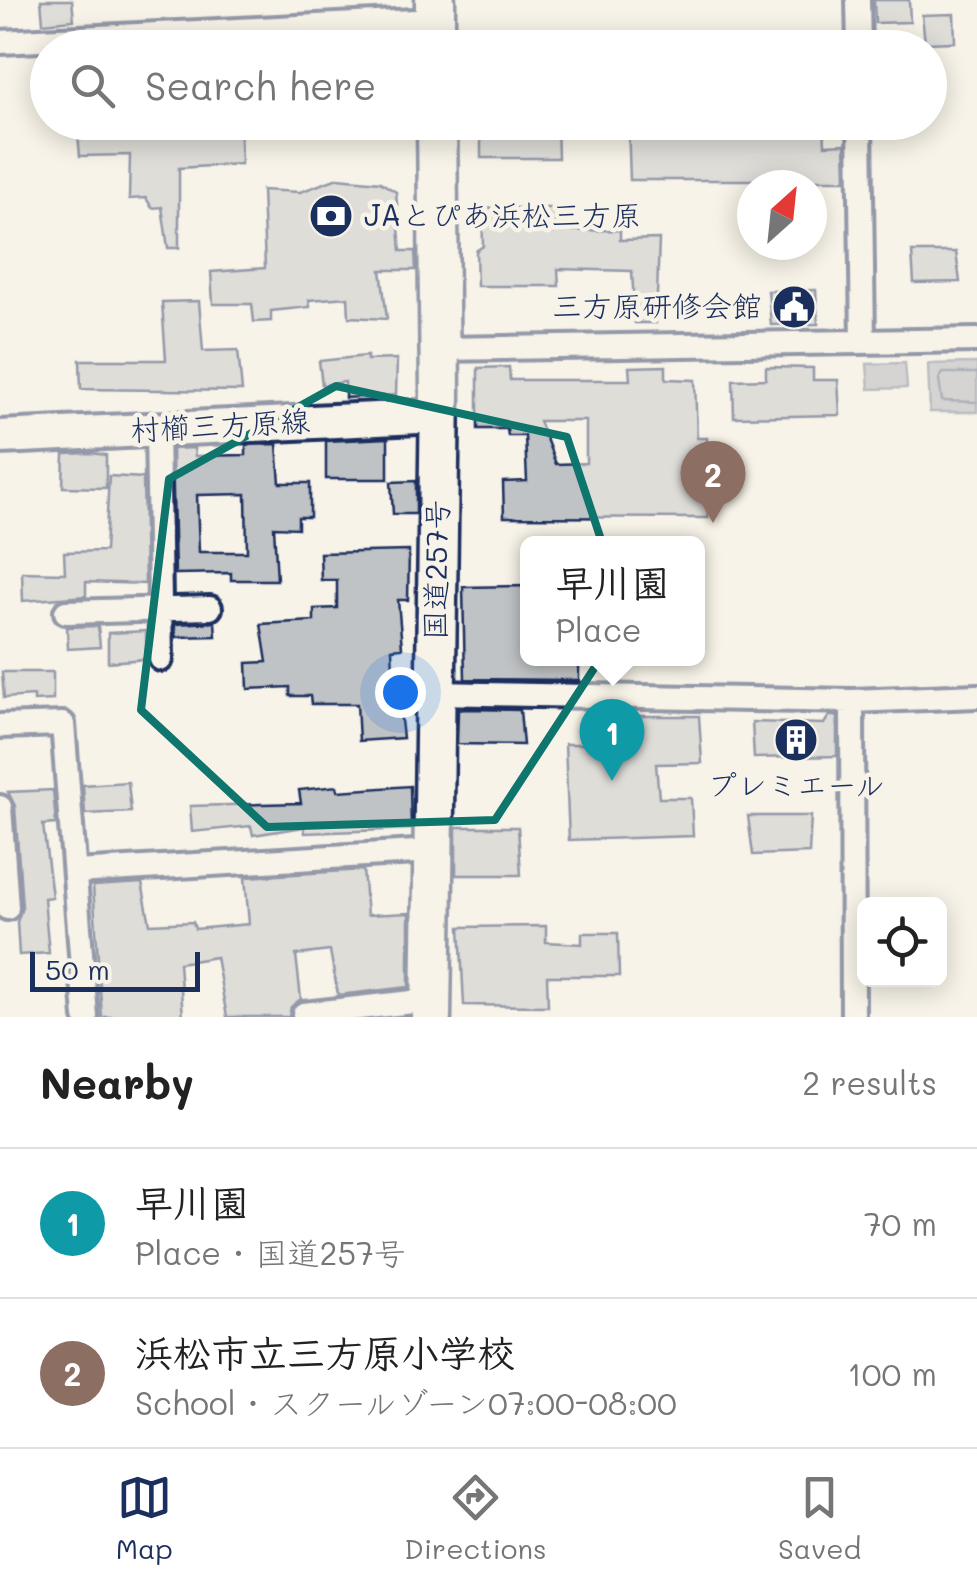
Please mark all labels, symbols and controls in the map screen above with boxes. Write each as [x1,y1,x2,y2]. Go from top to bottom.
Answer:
search box [30,30,947,140]
icon: search [65,58,120,113]
text: Search here [145,60,376,110]
north arrow [737,170,827,260]
bank icon: JAとぴあ浜松三方原 [308,193,354,239]
place label: JAとぴあ浜松三方原 [364,194,641,234]
public building icon: 三方原研修会館 [771,284,817,330]
place label: 三方原研修会館 [552,285,762,325]
street label: 村櫛三方原線 [129,399,311,449]
pin: 2 [680,440,746,523]
street label: 国道257号 [414,499,456,641]
popup [520,536,705,666]
text: 早川園 [555,557,670,607]
text: Place [555,608,642,650]
your location [375,667,426,718]
pin: 1 [580,698,644,781]
building icon: プレミエール [773,717,819,763]
place label: プレミエール [707,764,885,804]
map controls [857,897,947,987]
button: locate [857,897,947,987]
scale bar [30,947,200,991]
text: 50 m [45,951,110,987]
text: Nearby [40,1055,194,1110]
text: 2 results [802,1061,937,1103]
text: 早川園 [135,1177,249,1227]
text: 1 [65,1202,80,1244]
text: 70 m [864,1202,937,1244]
text: Place · 国道257号 [135,1231,406,1273]
text: 浜松市立三方原小学校 [135,1327,515,1377]
text: 2 [64,1352,81,1394]
text: 100 m [847,1352,937,1394]
text: School · スクールゾーン07:00-08:00 [135,1381,677,1423]
tab: Map [116,1470,173,1566]
tab: Directions [404,1470,547,1566]
tab: Saved [778,1470,861,1566]

